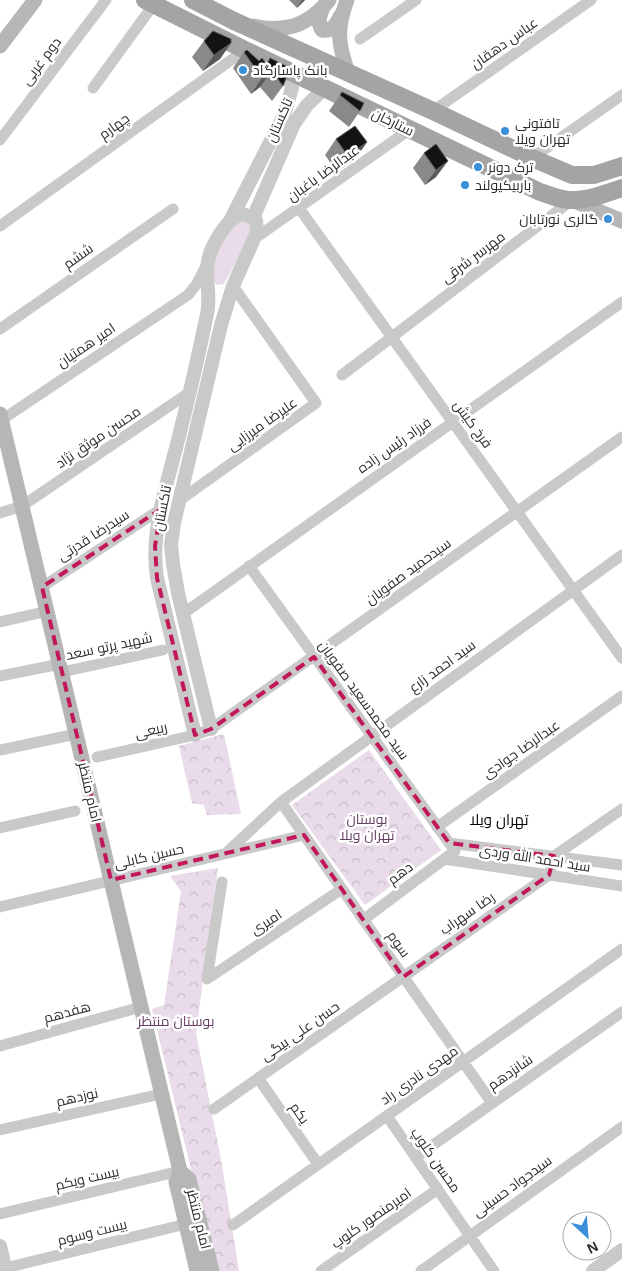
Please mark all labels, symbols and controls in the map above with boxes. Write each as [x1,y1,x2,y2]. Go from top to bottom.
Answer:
street label: عباس دهقان [468,14,540,72]
street label: دوم غربی [18,34,66,89]
place label: بانک پاسارگاد [253,62,328,80]
marker: بانک پاسارگاد [237,64,249,76]
street label: تاکستان [262,95,296,144]
street label: ستارخان [369,105,417,139]
street label: چهارم [96,110,133,144]
place label: تافتونی تهران ویلا [515,115,570,147]
marker: تافتونی تهران ویلا [499,125,511,137]
street label: عبدالرضا باغبان [284,142,362,204]
place label: ترک دونر [487,159,533,175]
marker: ترک دونر [472,161,484,173]
place label: باربیکیولند [475,177,531,193]
marker: باربیکیولند [459,179,471,191]
place label: گالری نورتابان [519,211,598,227]
marker: گالری نورتابان [602,213,614,225]
street label: مهرسر شرقی [438,228,508,286]
street label: ششم [60,240,97,274]
street label: امیر همتیان [54,320,118,370]
street label: علیرضا میرزایی [224,394,300,454]
street label: فرخ کیش [450,397,496,452]
street label: محسن موثق نژاد [53,403,144,472]
street label: فرزاد رئیس زاده [354,414,434,476]
street label: تاکستان [150,484,174,532]
street label: سیدرضا قدرتی [54,506,132,564]
street label: سیدحمید صفویان [362,535,454,607]
street label: شهید پرتو سعد [64,629,154,665]
street label: سید محمدسعید صفویان [315,637,413,763]
street label: سید احمد زارع [406,637,479,696]
street label: عبدالرضا جوادی [479,717,563,781]
street label: ربیعی [133,719,169,741]
street label: امام منتظر [73,759,105,824]
park label: بوستان تهران ویلا [340,811,395,843]
district label: تهران ویلا [470,811,528,830]
street label: حسین کابلی [113,840,185,872]
street label: سید احمد الله وردی [478,840,592,875]
street label: دهم [384,858,417,889]
street label: رضا سهراب [437,888,497,938]
street label: امیری [248,906,284,938]
street label: سوم [383,928,414,961]
street label: هفدهم [42,998,93,1028]
street label: حسن علی بیگی [258,998,342,1064]
park label: بوستان منتظر [137,1013,214,1029]
street label: مهدی نادری راد [377,1042,461,1108]
street label: شانزدهم [485,1051,537,1095]
street label: نوزدهم [54,1084,100,1112]
street label: یکم [285,1099,313,1128]
street label: محسن کلوپ [406,1125,464,1196]
street label: سیدجواد حسینی [469,1152,555,1220]
street label: بیست ویکم [54,1163,121,1195]
street label: امیرمنصور کلوپ [328,1184,415,1253]
street label: امام منتظر [182,1186,214,1251]
north arrow [562,1211,612,1261]
street label: بیست وسوم [55,1216,129,1250]
text: N [585,1238,601,1257]

